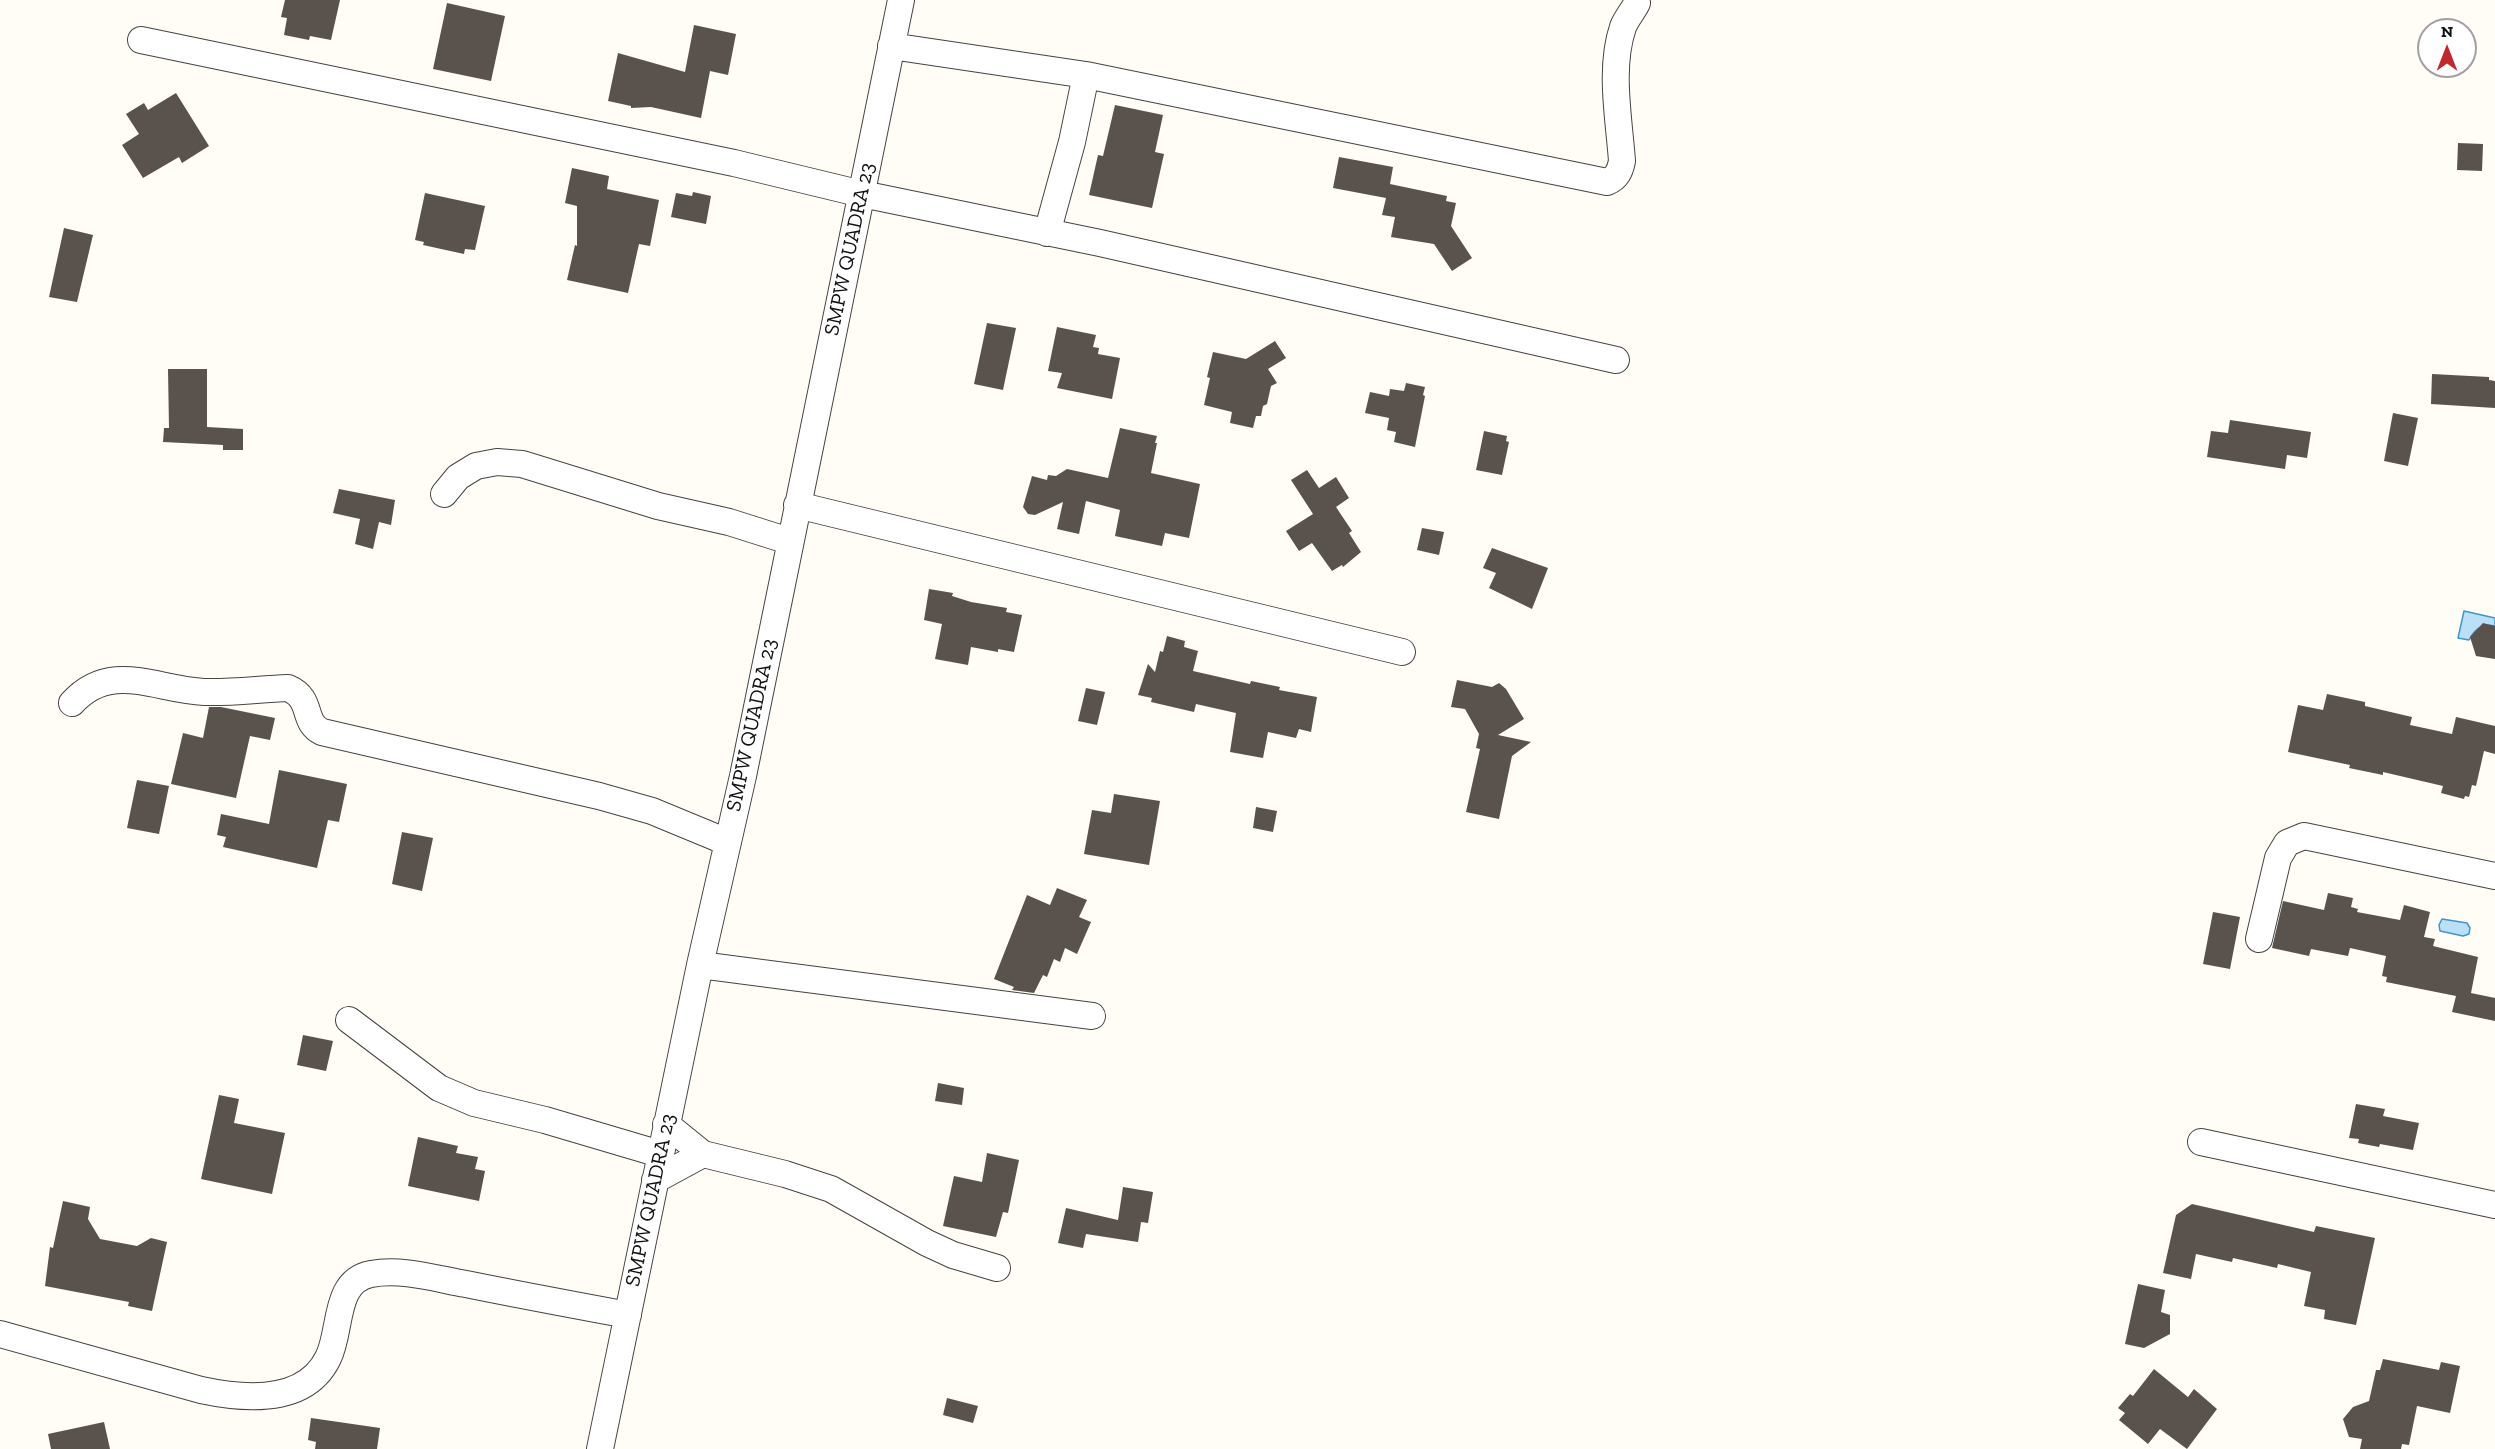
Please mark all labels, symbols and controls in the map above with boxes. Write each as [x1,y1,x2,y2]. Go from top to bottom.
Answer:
north arrow [2417,18,2477,78]
text: N [2441,22,2453,41]
street label: SMPW QUADRA 23 [819,160,881,338]
street label: SMPW QUADRA 23 [721,636,783,814]
street label: SMPW QUADRA 23 [620,1111,682,1289]

